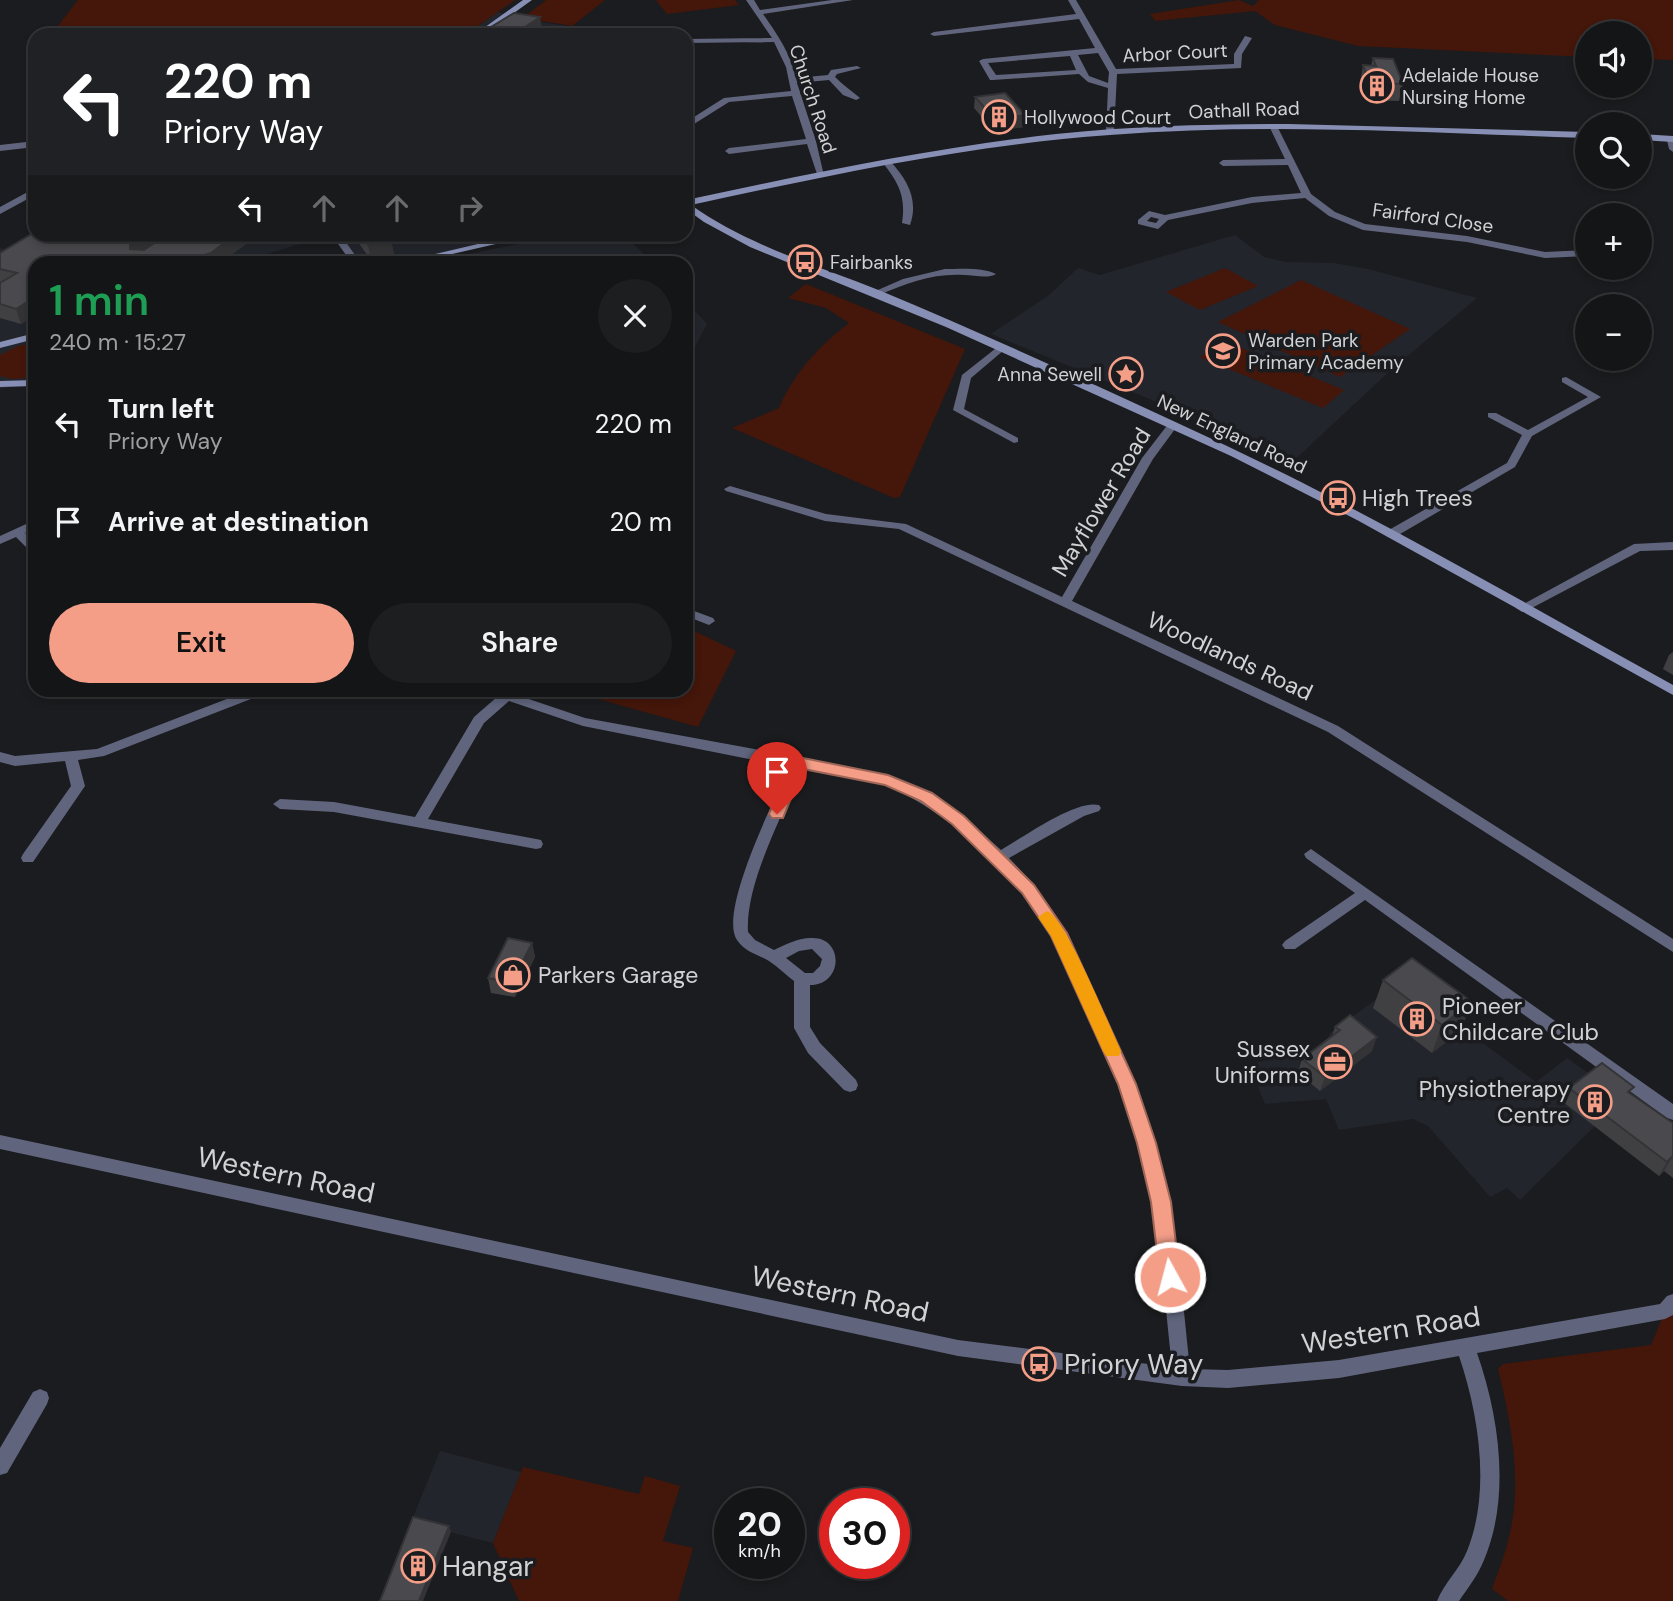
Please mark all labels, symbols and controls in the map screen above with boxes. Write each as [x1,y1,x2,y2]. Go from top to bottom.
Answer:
map controls [1575,21,1652,371]
button: sound [1575,21,1652,98]
street label: Arbor Court [1122,38,1228,68]
street label: Church Road [784,41,842,157]
text: 220 m [164,49,312,113]
icon: left [49,56,140,147]
place label: Adelaide House Nursing Home [1402,63,1539,110]
building icon: Adelaide House Nursing Home [1358,67,1396,105]
street label: Oathall Road [1188,96,1300,124]
building icon: Hollywood Court [980,98,1018,136]
place label: Hollywood Court [1024,105,1171,130]
text: Priory Way [164,111,323,153]
button: search [1575,112,1652,189]
icon: left [232,189,270,227]
icon: ahead [305,189,343,227]
icon: ahead [378,189,416,227]
icon: right [451,189,489,227]
street label: Fairford Close [1371,197,1495,239]
button: + [1575,203,1652,280]
bus stop icon: Fairbanks [786,243,824,281]
place label: Fairbanks [830,250,913,275]
text: 1 min [49,273,149,328]
button: close [598,279,672,353]
button: − [1575,294,1652,371]
text: 240 m · 15:27 [49,327,186,357]
place label: Warden Park Primary Academy [1248,328,1404,375]
school or university icon: Warden Park Primary Academy [1204,332,1242,370]
place icon: Anna Sewell [1107,355,1145,393]
place label: Anna Sewell [997,362,1102,387]
street label: New England Road [1153,388,1311,480]
text: Turn left [108,392,215,426]
icon: left [49,405,87,443]
text: 220 m [594,407,672,441]
street label: Mayflower Road [1045,422,1157,582]
text: Priory Way [108,426,223,456]
bus stop icon: High Trees [1319,479,1357,517]
place label: High Trees [1362,483,1473,513]
icon: arrive [49,503,87,541]
text: Arrive at destination [108,505,369,539]
text: 20 m [609,505,672,539]
button: Exit [49,603,354,683]
button: Share [368,603,672,683]
street label: Woodlands Road [1142,605,1318,707]
pin [747,742,807,814]
icon: arrive [758,753,796,791]
shop icon: Parkers Garage [494,956,532,994]
place label: Parkers Garage [538,960,698,990]
place label: Pioneer Childcare Club [1442,991,1599,1047]
building icon: Pioneer Childcare Club [1398,1000,1436,1038]
place label: Sussex Uniforms [1215,1034,1310,1090]
office icon: Sussex Uniforms [1316,1043,1354,1081]
place label: Physiotherapy Centre [1419,1074,1570,1130]
building icon: Physiotherapy Centre [1576,1083,1614,1121]
street label: Western Road [194,1138,378,1212]
position arrow [1133,1240,1207,1314]
street label: Western Road [748,1257,932,1331]
street label: Western Road [1299,1298,1483,1362]
bus stop icon: Priory Way [1020,1345,1058,1383]
place label: Priory Way [1064,1346,1203,1383]
speed limit sign: 30 [819,1488,910,1579]
text: 20 [737,1501,782,1547]
text: km/h [738,1539,781,1563]
building icon: Hangar [399,1547,437,1585]
place label: Hangar [442,1548,534,1585]

